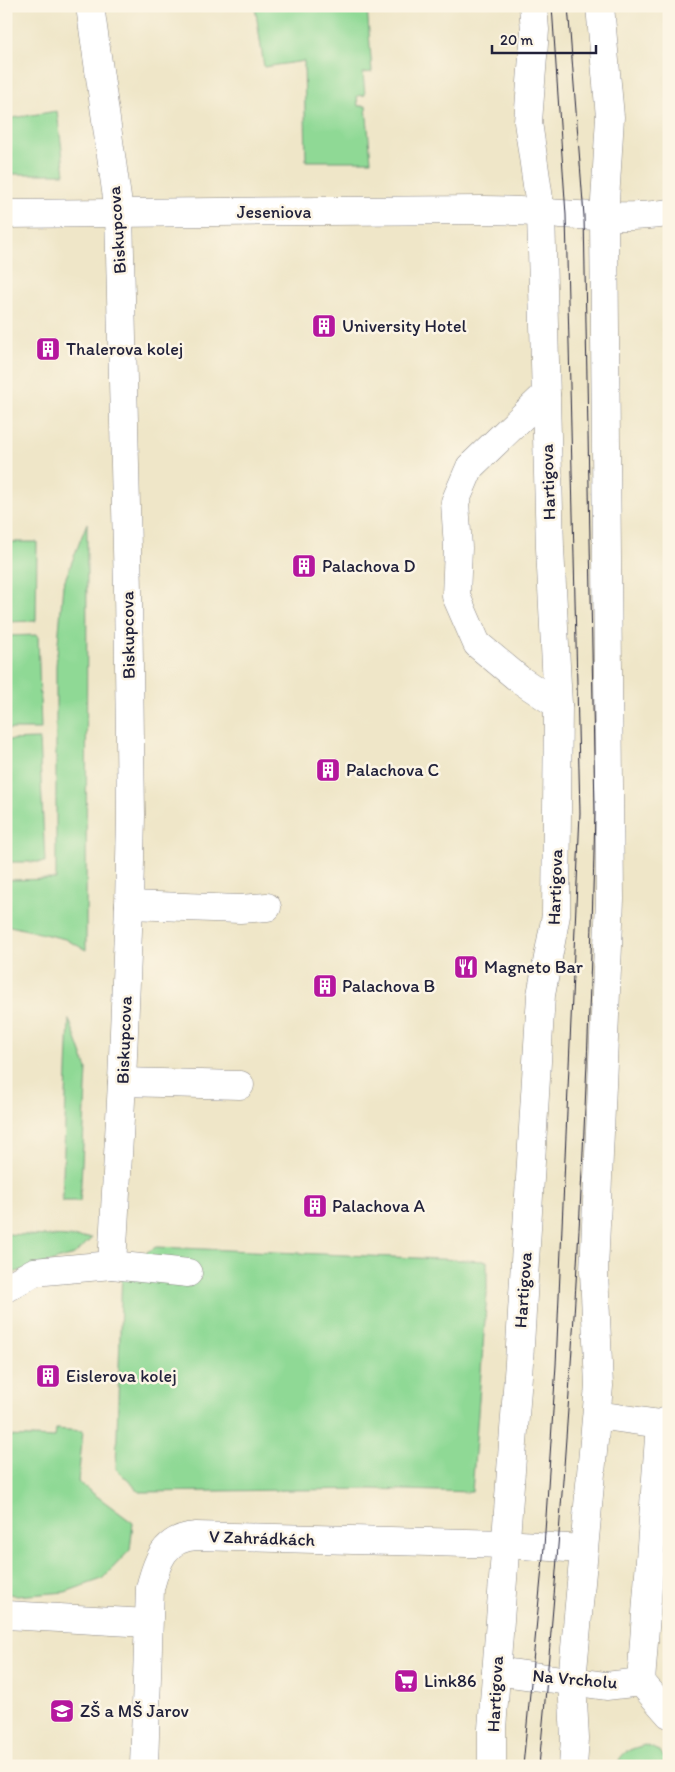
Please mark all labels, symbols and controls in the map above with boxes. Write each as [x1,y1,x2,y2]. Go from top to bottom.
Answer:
scale bar [492,22,596,54]
text: 20 m [500,31,534,49]
street label: Biskupcova [103,185,131,275]
street label: Jeseniova [237,201,311,223]
building icon: University Hotel [311,313,337,339]
place label: University Hotel [342,315,467,337]
building icon: Thalerova kolej [35,336,61,362]
place label: Thalerova kolej [66,338,183,360]
street label: Hartigova [536,443,560,521]
building icon: Palachova D [291,553,317,579]
place label: Palachova D [322,555,416,577]
street label: Biskupcova [116,590,140,679]
building icon: Palachova C [315,757,341,783]
place label: Palachova C [346,759,439,781]
street label: Hartigova [543,848,567,926]
restaurant icon: Magneto Bar [453,954,479,980]
place label: Magneto Bar [484,956,584,978]
building icon: Palachova B [312,973,338,999]
place label: Palachova B [342,975,435,997]
street label: Biskupcova [111,995,137,1084]
building icon: Palachova A [302,1193,328,1219]
place label: Palachova A [332,1195,426,1217]
street label: Hartigova [509,1251,537,1329]
building icon: Eislerova kolej [35,1363,61,1389]
place label: Eislerova kolej [66,1365,177,1387]
street label: V Zahrádkách [208,1525,316,1551]
street label: Hartigova [482,1655,508,1733]
street label: Na Vrcholu [532,1664,618,1694]
supermarket icon: Link86 [393,1668,419,1694]
place label: Link86 [424,1670,476,1692]
school or university icon: ZŠ a MŠ Jarov [49,1698,75,1724]
place label: ZŠ a MŠ Jarov [80,1700,190,1722]

